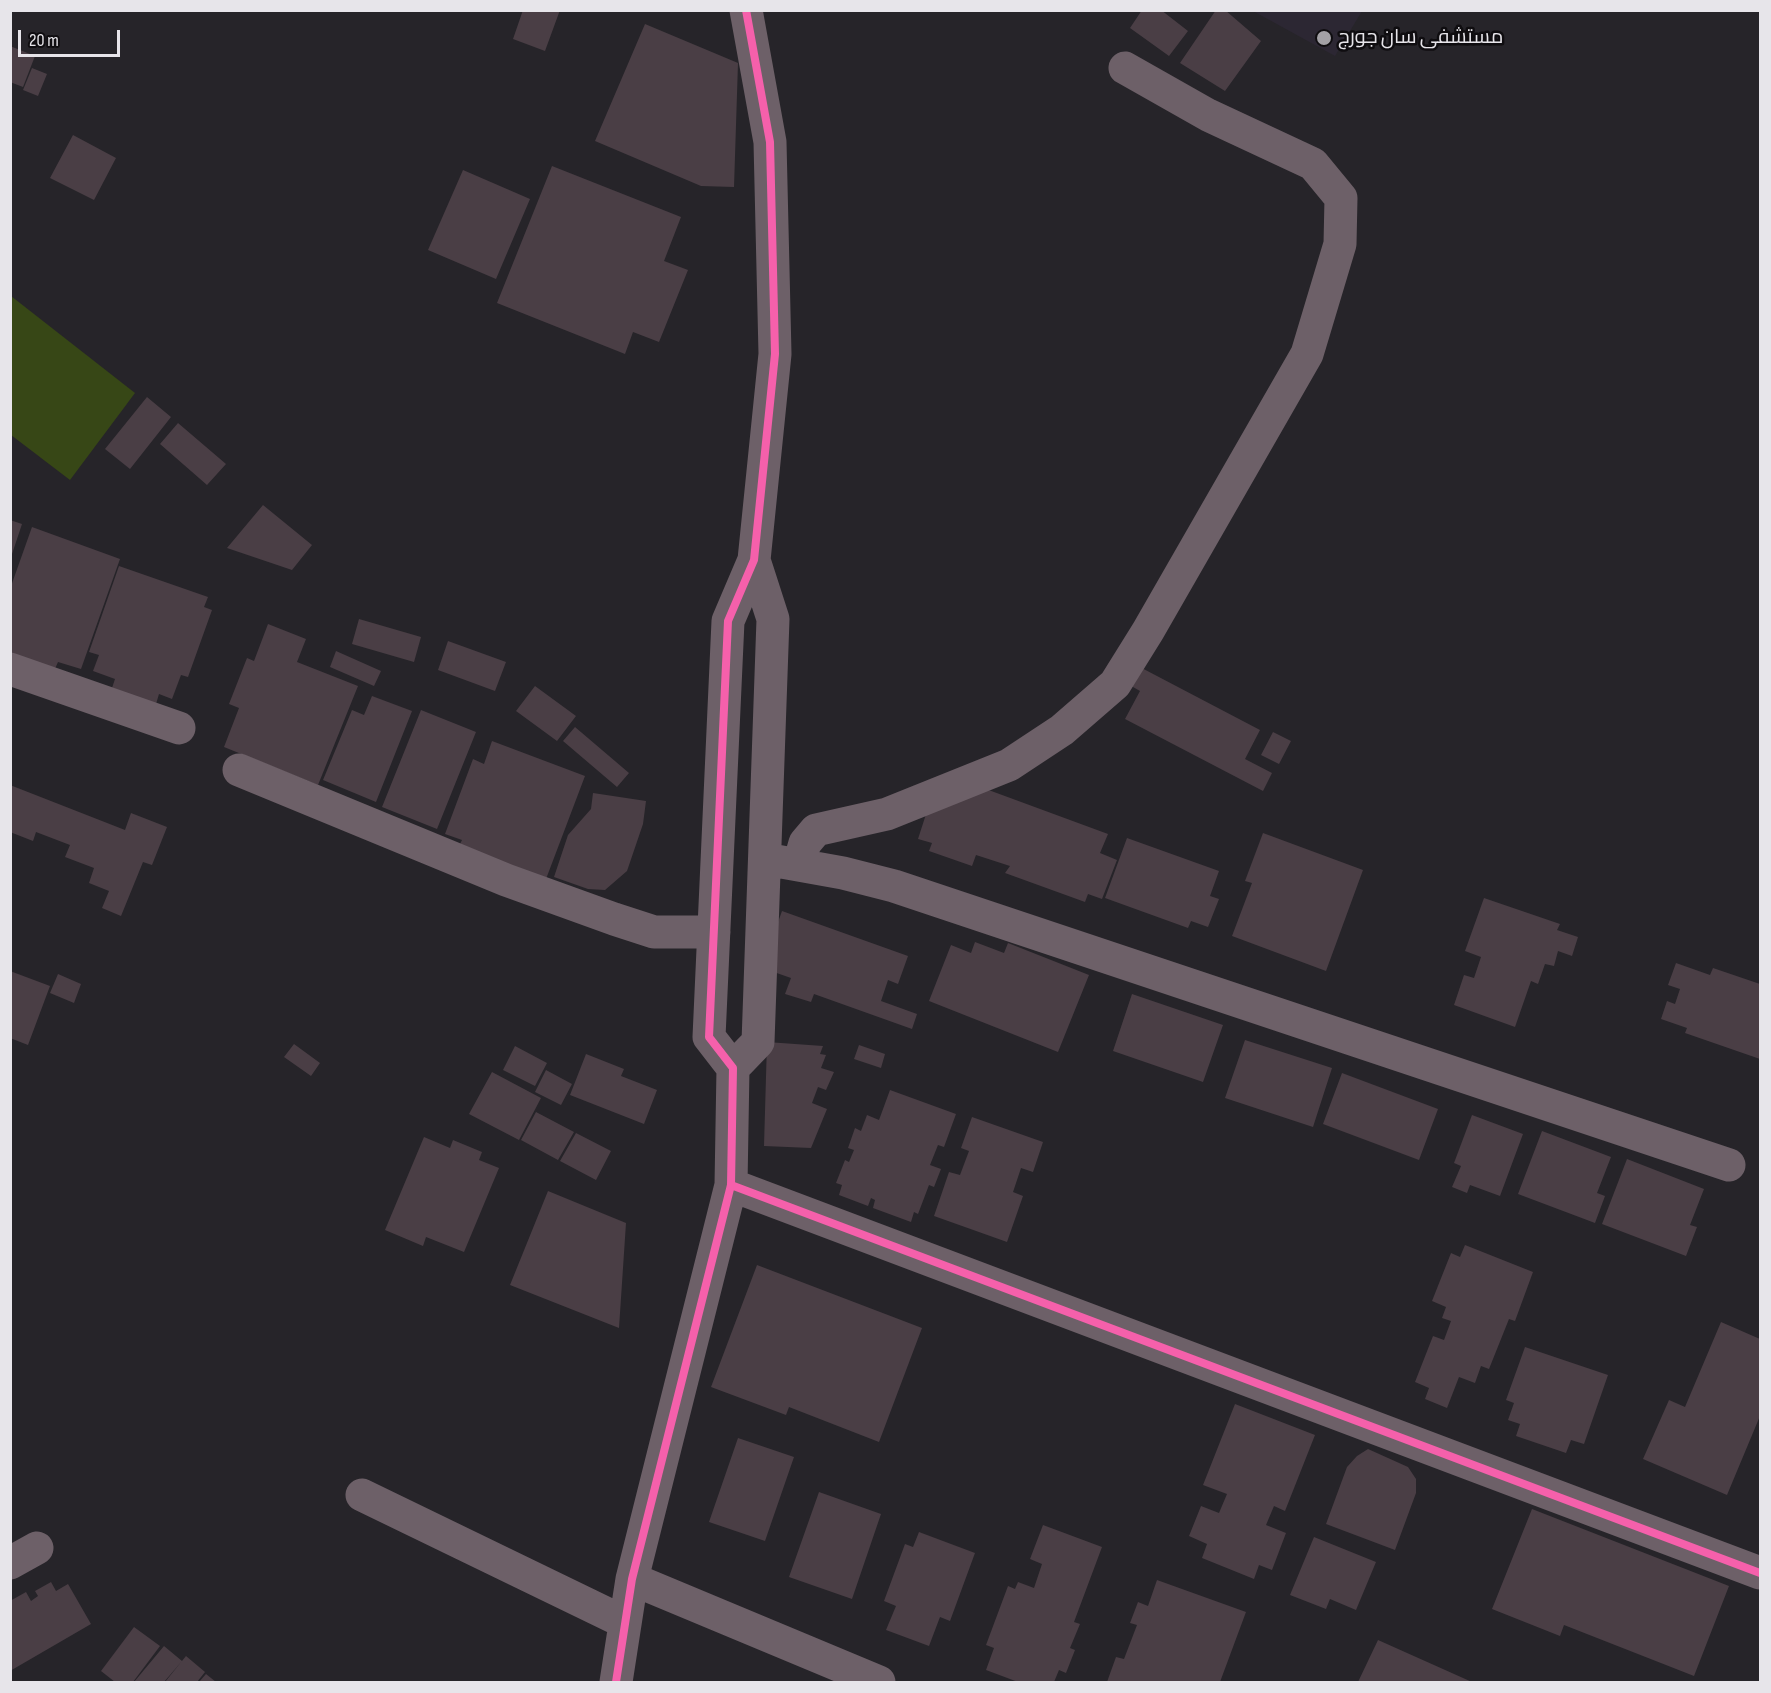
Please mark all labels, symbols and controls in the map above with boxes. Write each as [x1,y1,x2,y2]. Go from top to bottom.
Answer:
scale bar [21,18,123,56]
place label: مستشفى سان جورج [1338,26,1503,50]
marker: مستشفى سان جورج [1315,29,1333,47]
text: 20 m [29,30,59,51]

